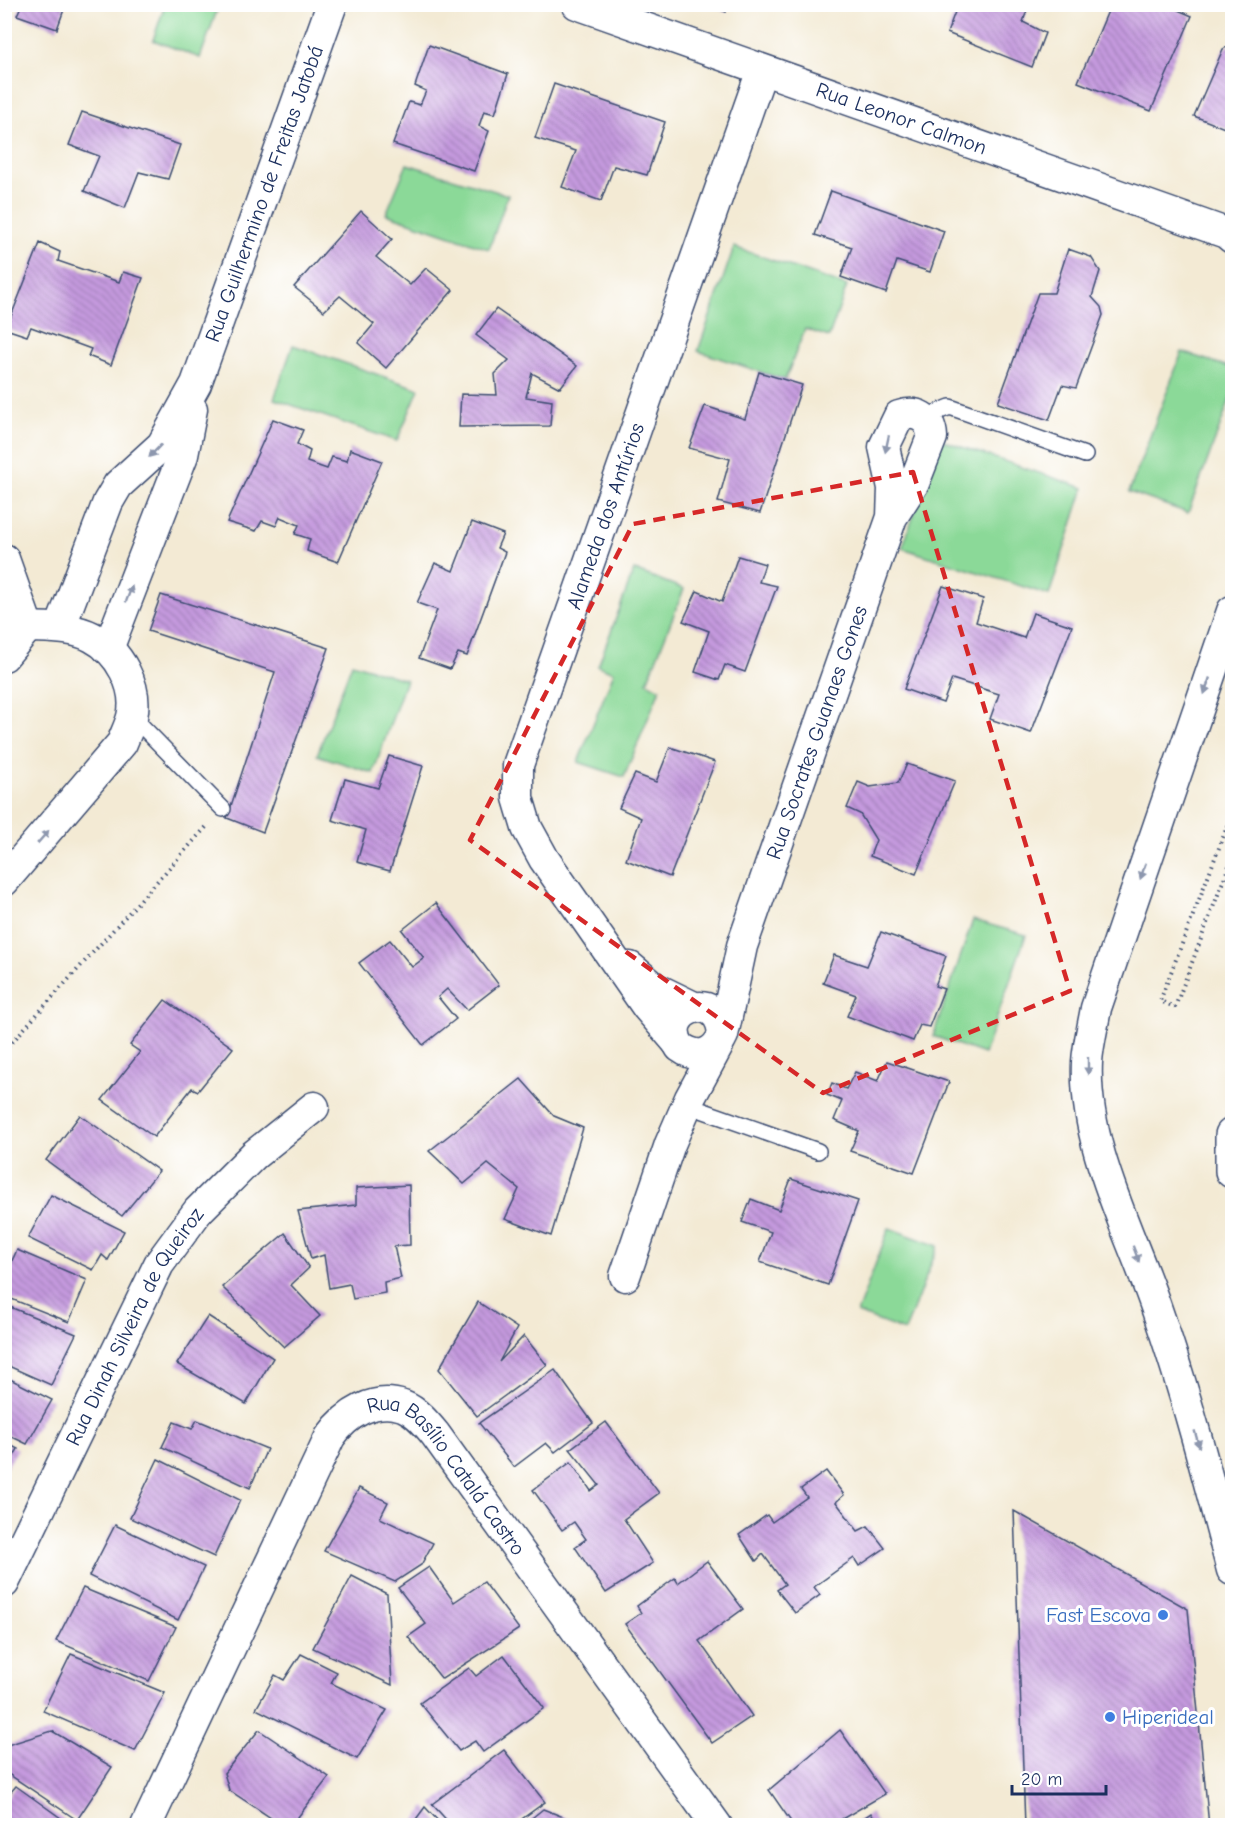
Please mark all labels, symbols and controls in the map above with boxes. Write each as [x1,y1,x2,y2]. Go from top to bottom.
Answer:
street label: Rua Guilhermino de Freitas Jatobá [200,42,328,345]
street label: Rua Leonor Calmon [813,77,990,160]
street label: Alameda dos Antúrios [562,420,649,612]
one-way arrow [882,435,891,454]
one-way arrow [149,444,163,458]
one-way arrow [125,585,135,603]
street label: Rua Socrates Guanaes Gones [761,602,872,862]
one-way arrow [1201,677,1211,695]
one-way arrow [36,830,49,845]
one-way arrow [1138,862,1148,880]
one-way arrow [1083,1057,1093,1076]
street label: Rua Dinah Silveira de Queiroz [61,1203,208,1450]
one-way arrow [1132,1245,1141,1263]
street label: Rua Basílio Catalá Castro [364,1391,530,1560]
one-way arrow [1193,1430,1202,1448]
place label: Fast Escova [1046,1603,1151,1627]
marker: Fast Escova [1156,1608,1170,1622]
place label: Hiperideal [1122,1705,1214,1729]
marker: Hiperideal [1103,1710,1117,1724]
scale bar [1012,1758,1106,1796]
text: 20 m [1021,1769,1062,1790]

